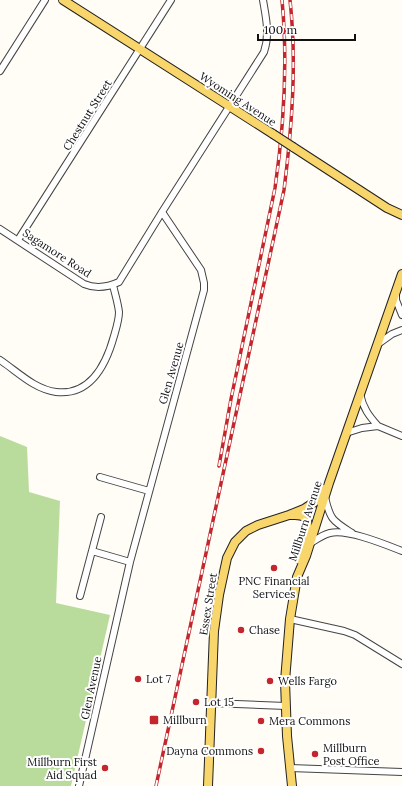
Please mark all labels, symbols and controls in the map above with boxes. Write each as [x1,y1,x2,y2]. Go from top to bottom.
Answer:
scale bar [258,16,355,42]
text: 100 m [264,22,297,37]
street label: Wyoming Avenue [197,69,279,129]
street label: Chestnut Street [60,76,115,153]
street label: Sagamore Road [20,226,94,281]
street label: Glen Avenue [155,340,187,406]
street label: Millburn Avenue [285,479,325,563]
marker: PNC Financial Services [269,563,279,573]
street label: Essex Street [196,571,220,636]
place label: PNC Financial Services [238,574,310,601]
place label: Chase [249,623,280,637]
marker: Chase [236,625,246,635]
street label: Glen Avenue [77,655,105,721]
place label: Lot 7 [146,672,171,686]
marker: Lot 7 [133,674,143,684]
place label: Wells Fargo [278,674,337,688]
marker: Wells Fargo [265,676,275,686]
place label: Lot 15 [204,695,234,709]
marker: Lot 15 [191,697,201,707]
place label: Millburn [163,713,207,727]
marker: Millburn [148,714,160,726]
place label: Mera Commons [269,714,350,728]
marker: Mera Commons [256,716,266,726]
place label: Millburn Post Office [323,741,379,768]
place label: Dayna Commons [166,744,253,758]
marker: Dayna Commons [256,746,266,756]
marker: Millburn Post Office [310,749,320,759]
place label: Millburn First Aid Squad [27,755,98,782]
marker: Millburn First Aid Squad [100,763,110,773]

